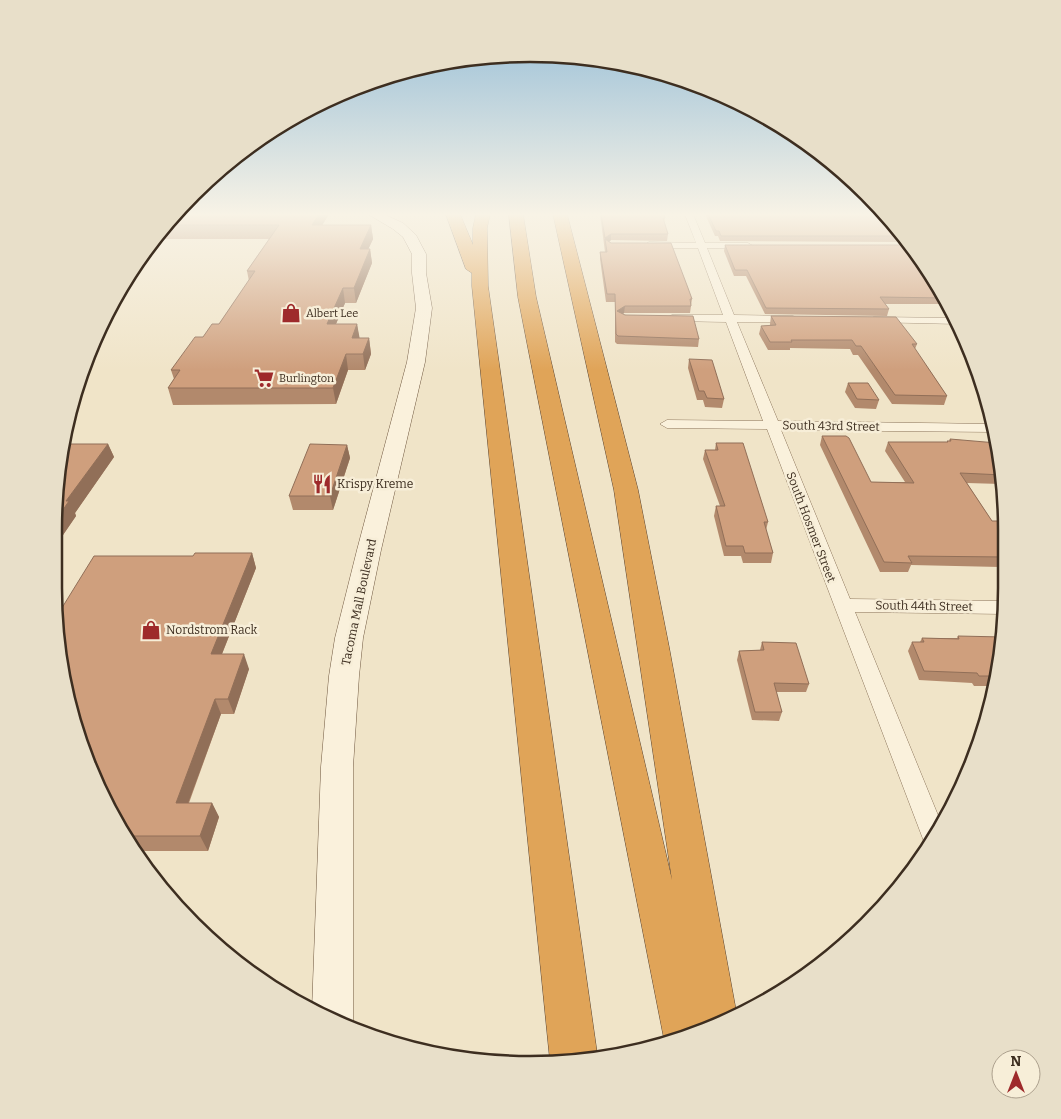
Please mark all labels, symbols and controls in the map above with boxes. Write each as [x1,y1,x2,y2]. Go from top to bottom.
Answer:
shop icon: Albert Lee [280,302,302,324]
place label: Albert Lee [306,307,358,320]
supermarket icon: Burlington [253,367,275,389]
place label: Burlington [279,372,334,385]
street label: South 43rd Street [782,418,881,434]
street label: South Hosmer Street [783,470,839,585]
restaurant icon: Krispy Kreme [311,473,333,495]
place label: Krispy Kreme [337,477,413,491]
street label: Tacoma Mall Boulevard [339,537,379,667]
street label: South 44th Street [875,598,974,614]
shop icon: Nordstrom Rack [140,619,162,641]
place label: Nordstrom Rack [166,623,257,637]
north arrow [991,1049,1041,1099]
text: N [1011,1053,1022,1070]

